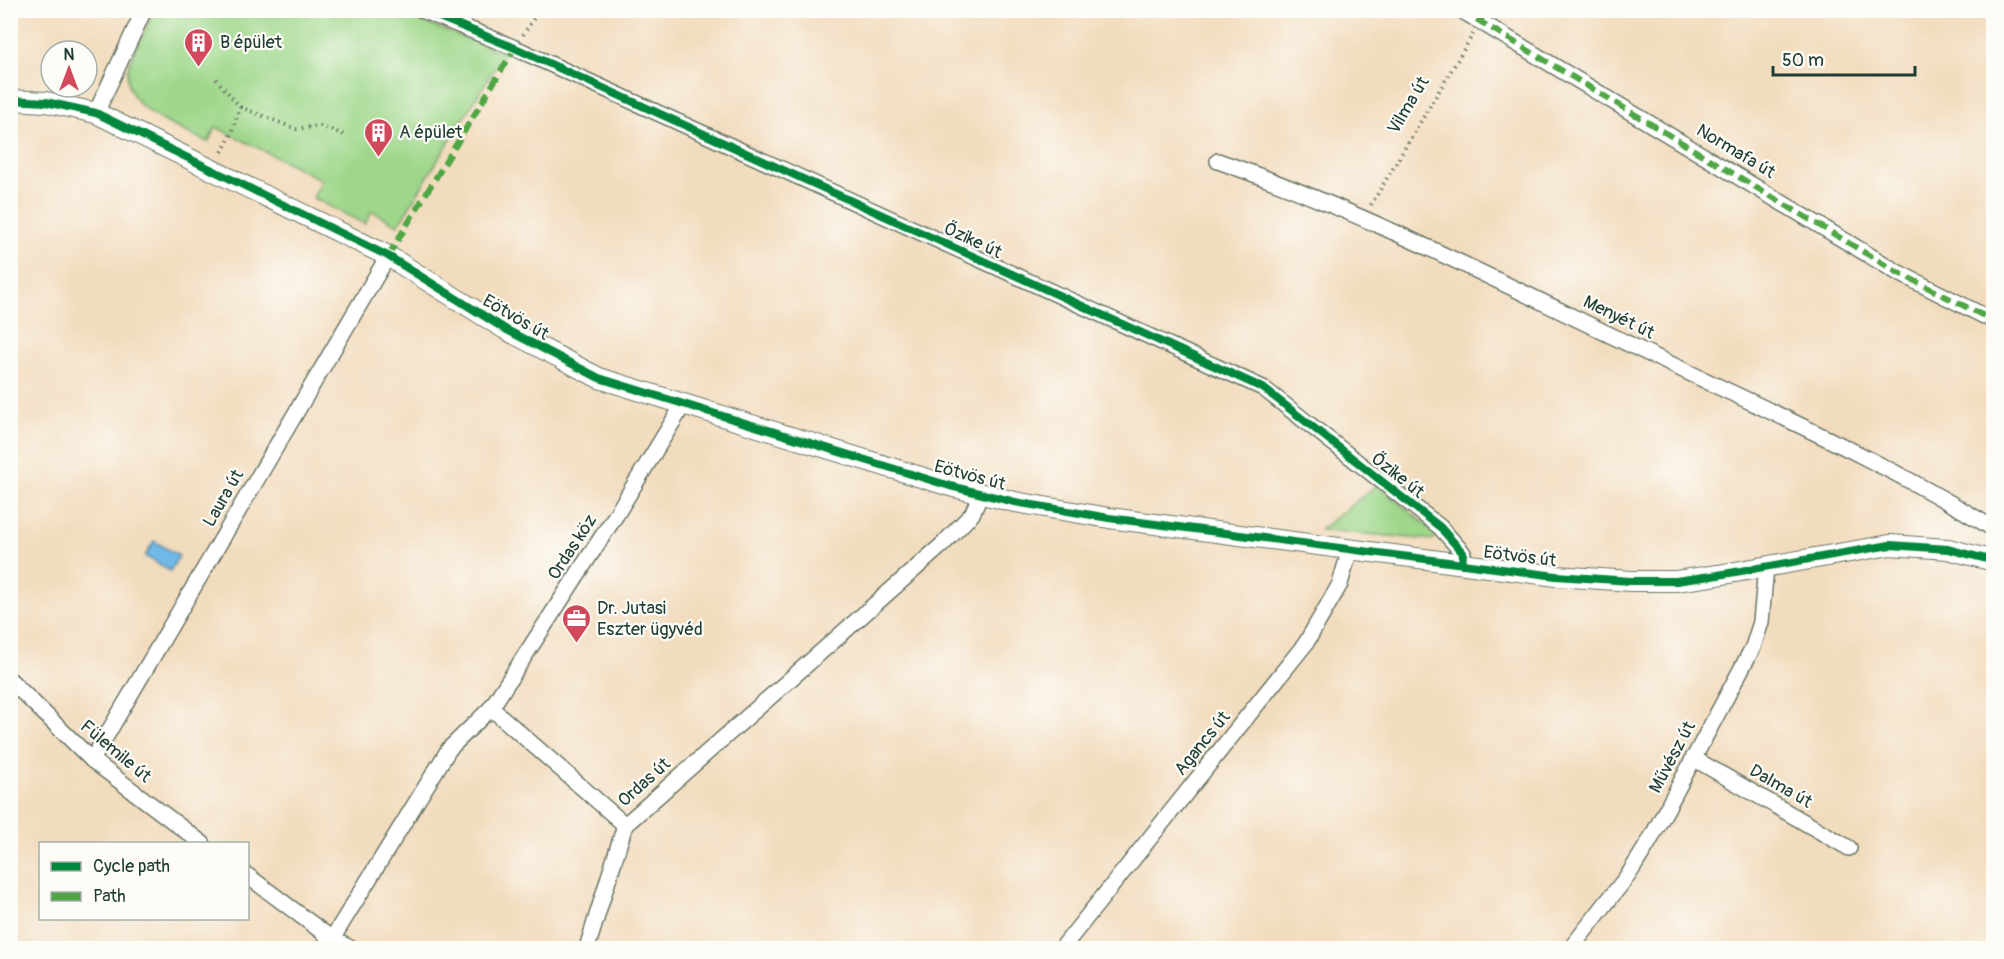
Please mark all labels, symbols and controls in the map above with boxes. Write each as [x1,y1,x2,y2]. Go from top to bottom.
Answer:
building icon: B épület [183,26,215,68]
place label: B épület [220,31,283,54]
north arrow [39,39,99,99]
scale bar [1773,39,1916,77]
text: N [64,45,75,65]
text: 50 m [1782,49,1824,72]
street label: Vilma út [1382,72,1435,138]
building icon: A épület [362,116,394,158]
street label: Normafa út [1692,119,1780,184]
place label: A épület [399,121,463,144]
street label: Őzike út [940,217,1006,264]
street label: Eötvös út [478,289,554,346]
street label: Menyét út [1579,290,1659,345]
street label: Őzike út [1366,447,1430,504]
street label: Eötvös út [932,455,1009,496]
street label: Laura út [198,465,249,531]
street label: Ordas köz [543,510,602,584]
street label: Eötvös út [1482,541,1558,572]
place label: Dr. Jutasi Eszter ügyvéd [597,597,703,641]
office icon: Dr. Jutasi Eszter ügyvéd [560,602,592,644]
street label: Agancs út [1169,706,1236,780]
street label: Fülemile út [75,715,157,788]
street label: Művész út [1644,717,1701,797]
street label: Ordas út [613,752,676,812]
street label: Dalma út [1745,759,1817,814]
legend [39,842,249,920]
text: Cycle path [93,855,170,878]
text: Path [93,885,126,908]

